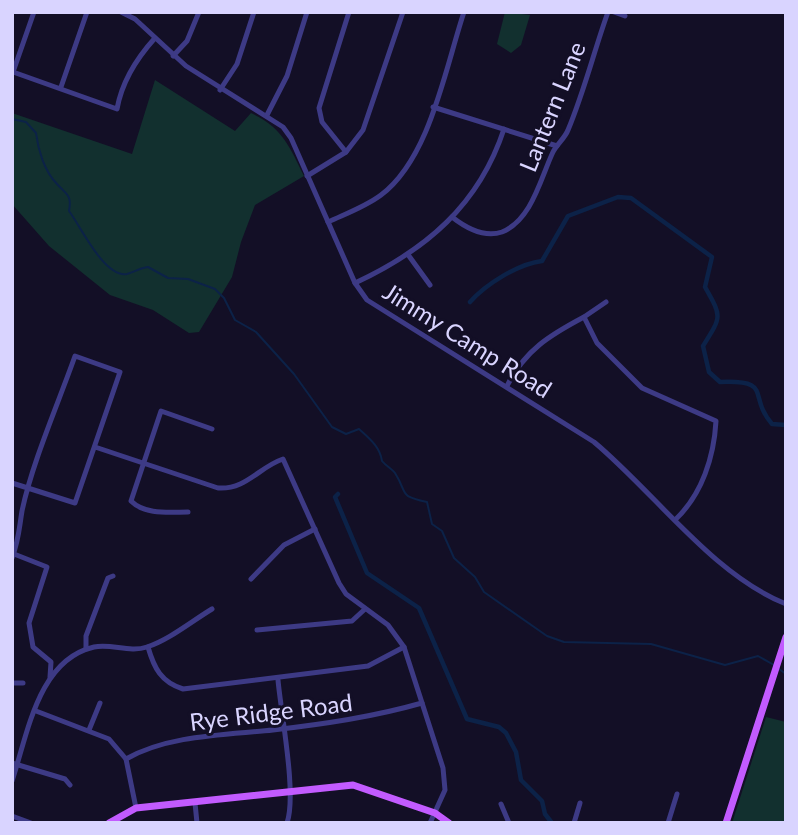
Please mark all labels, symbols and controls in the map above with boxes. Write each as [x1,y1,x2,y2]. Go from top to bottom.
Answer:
street label: Lantern Lane [512,37,591,176]
street label: Jimmy Camp Road [378,276,557,403]
street label: Rye Ridge Road [188,687,354,736]

